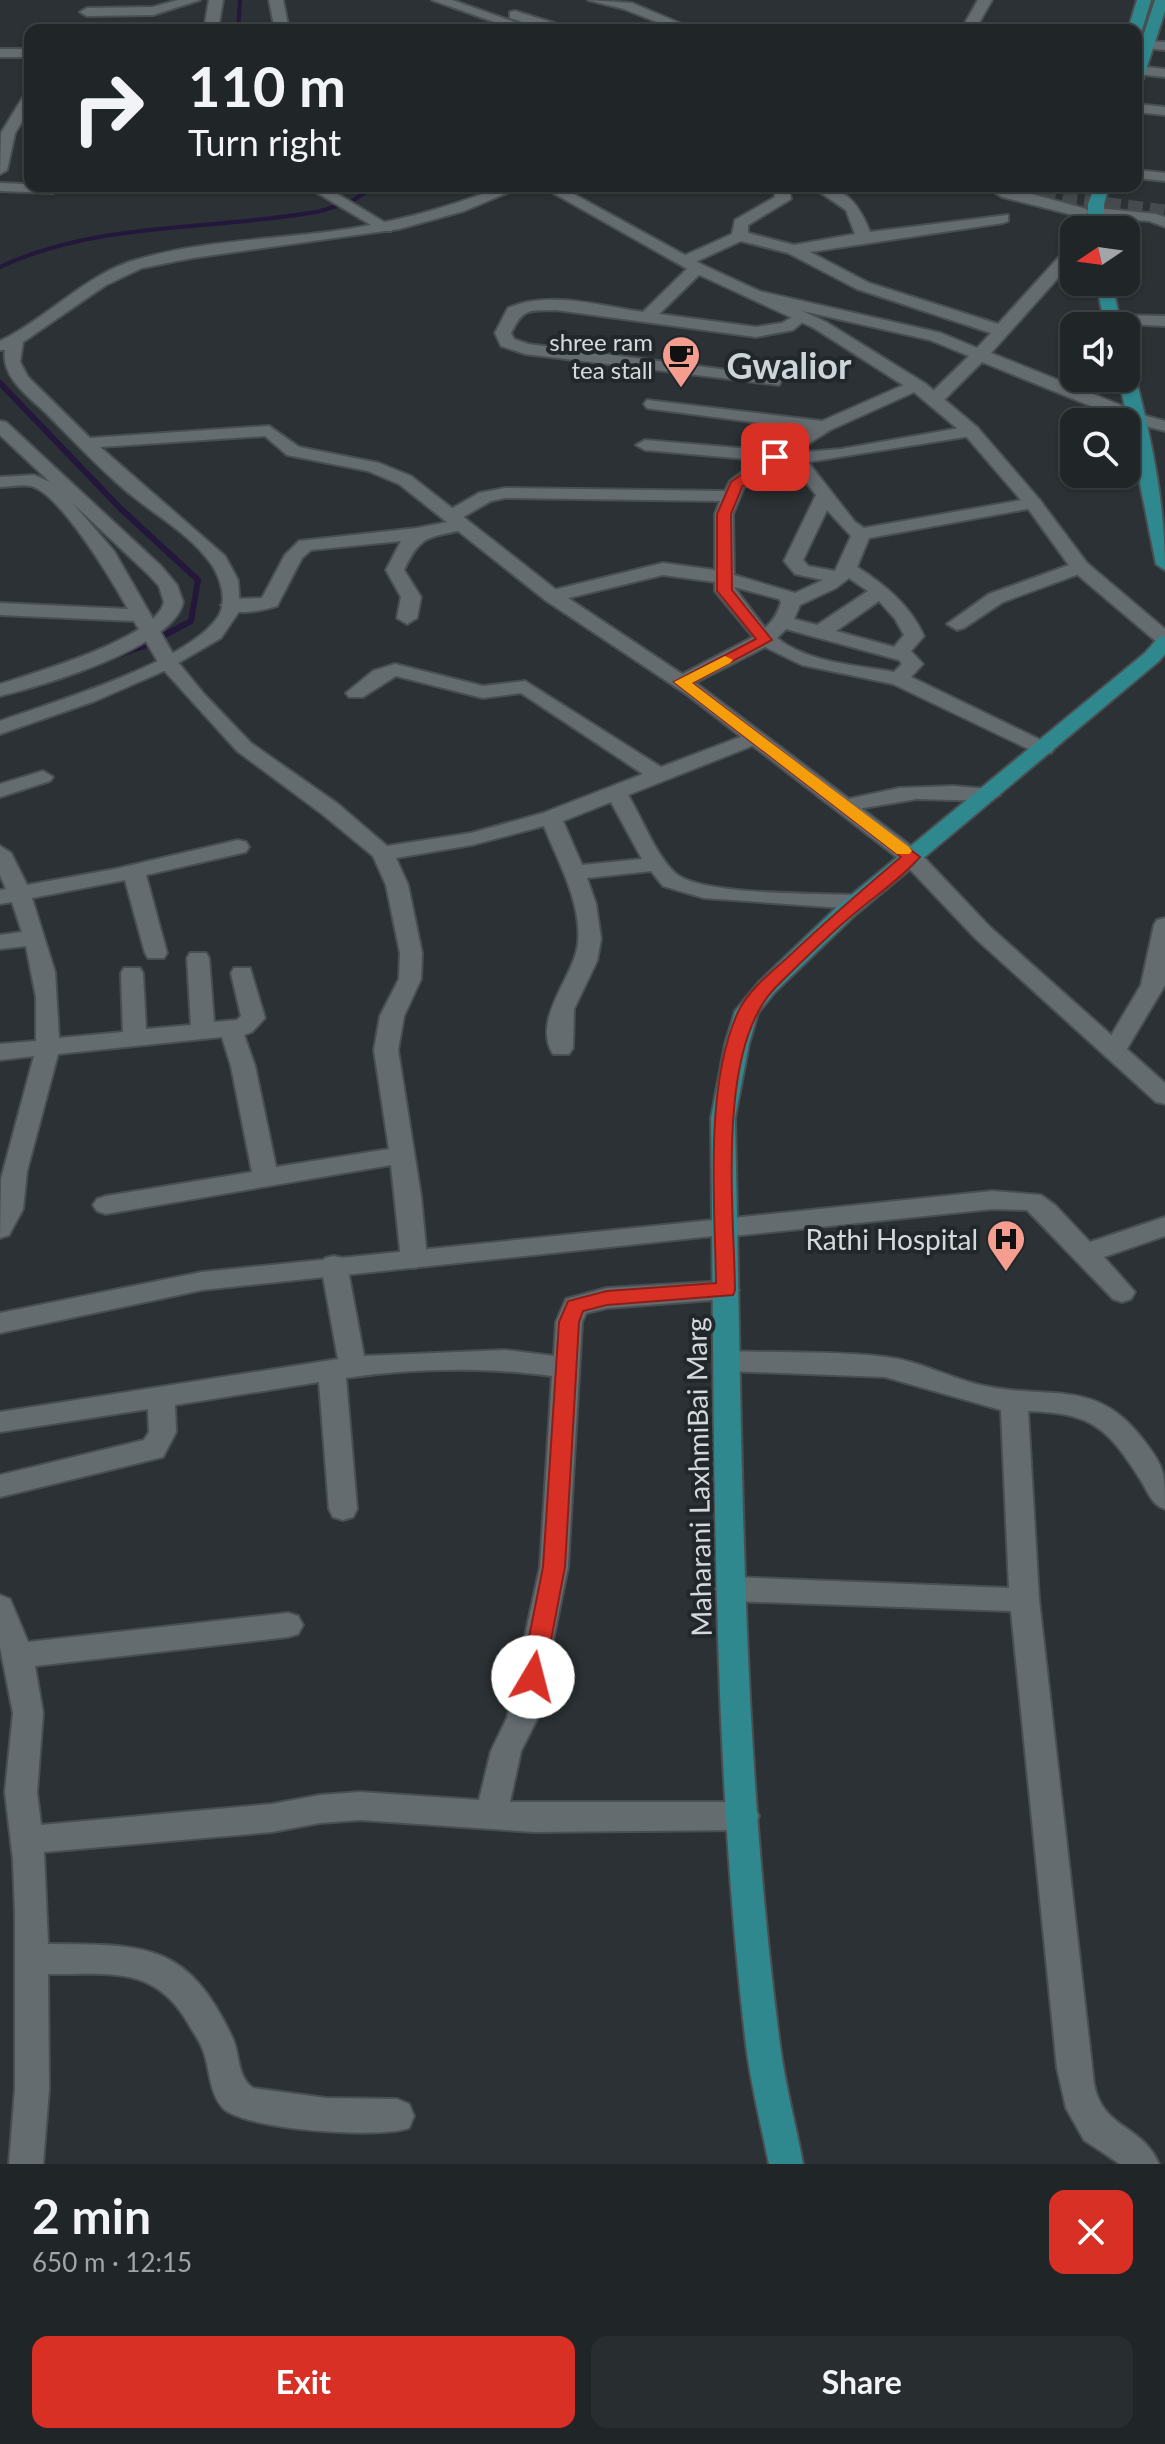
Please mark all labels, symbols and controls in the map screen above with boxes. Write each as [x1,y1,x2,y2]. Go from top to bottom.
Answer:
text: 110 m [188,52,346,119]
icon: right [56,56,160,160]
text: Turn right [188,120,341,164]
north arrow [1060,216,1140,296]
map controls [1060,216,1140,488]
button: sound [1060,312,1140,392]
place label: shree ram tea stall [549,327,653,384]
cafe icon: shree ram tea stall [660,334,702,389]
district label: Gwalior [727,343,852,387]
button: search [1060,408,1140,488]
pin [741,423,809,491]
icon: arrive [753,435,797,479]
hospital icon: Rathi Hospital [985,1218,1027,1273]
place label: Rathi Hospital [805,1222,978,1256]
street label: Maharani LaxhmiBai Marg [678,1317,718,1637]
position arrow [491,1635,575,1719]
text: 2 min [32,2187,151,2244]
button: close [1049,2190,1133,2274]
text: 650 m · 12:15 [32,2246,192,2278]
button: Exit [32,2336,575,2428]
button: Share [591,2336,1133,2428]

